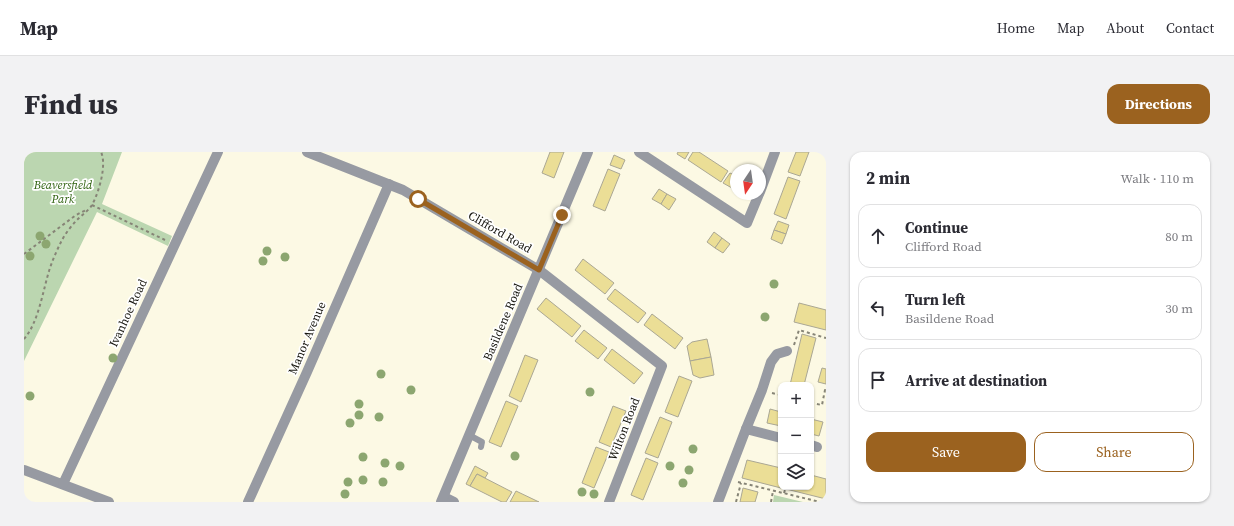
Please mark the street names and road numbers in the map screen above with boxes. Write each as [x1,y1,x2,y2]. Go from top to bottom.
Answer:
street label: Clifford Road [465,207,535,257]
street label: Ivanhoe Road [105,276,151,349]
street label: Basildene Road [480,281,527,363]
street label: Manor Avenue [284,299,330,377]
street label: Wilton Road [605,395,643,463]

